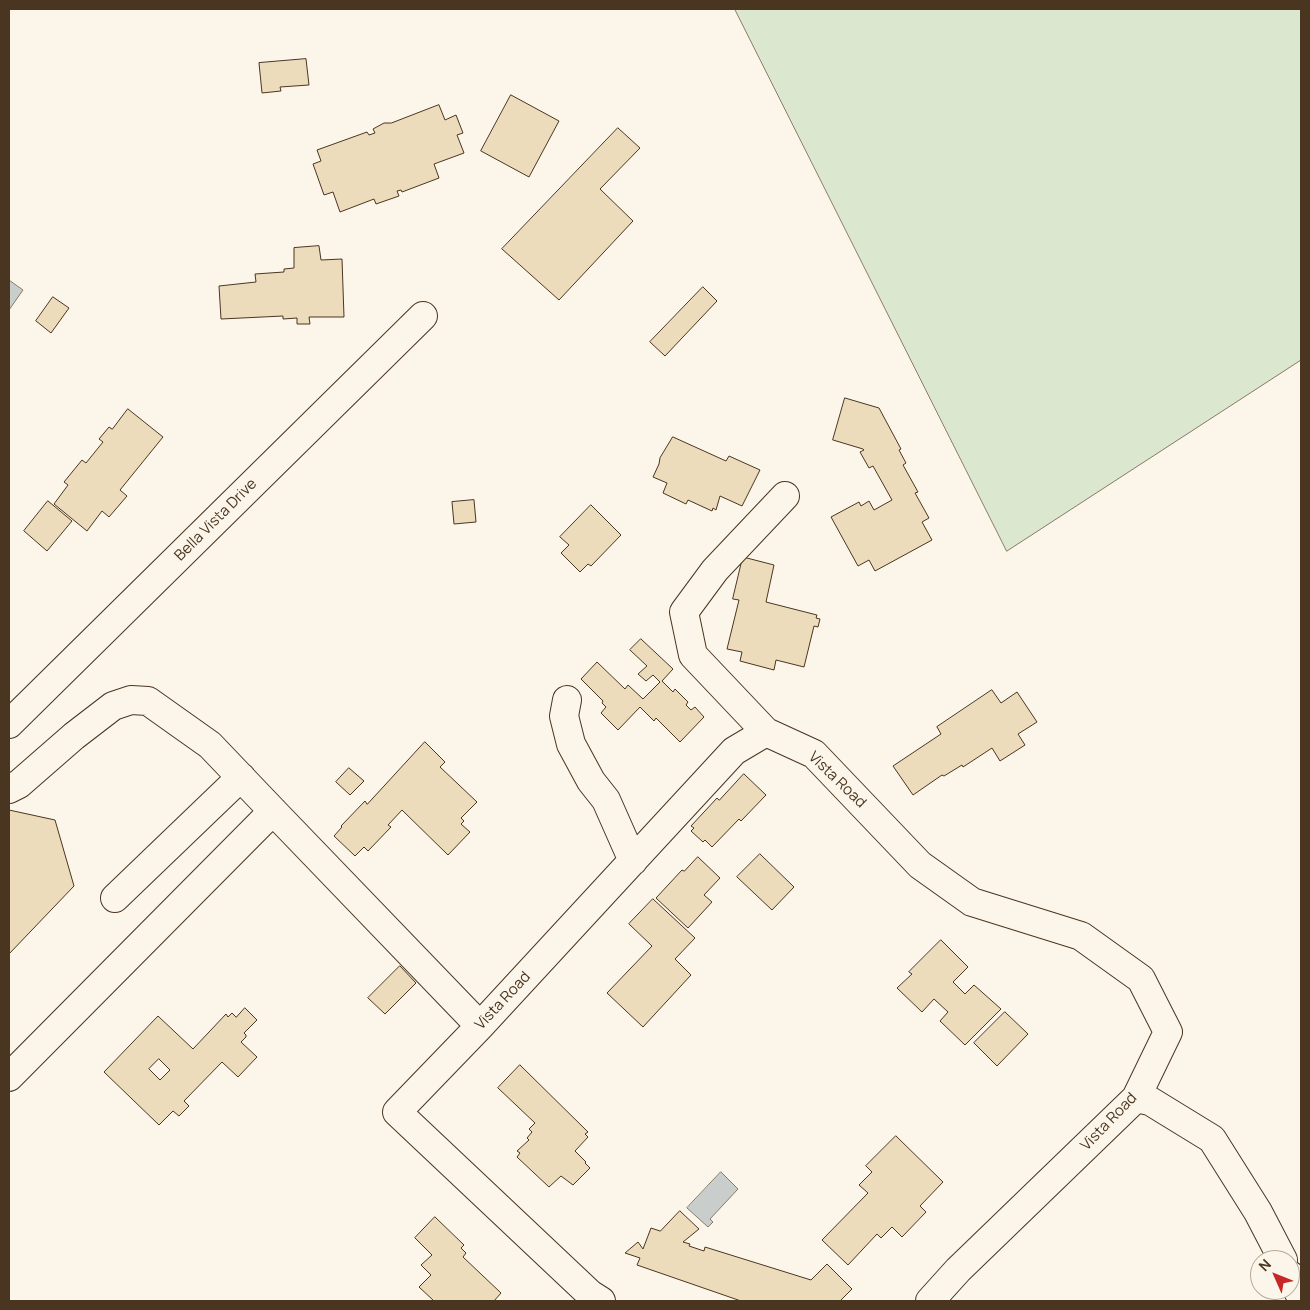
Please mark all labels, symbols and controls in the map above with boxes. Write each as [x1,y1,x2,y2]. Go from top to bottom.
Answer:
street label: Bella Vista Drive [171,475,261,565]
street label: Vista Road [804,748,870,812]
street label: Vista Road [472,968,534,1034]
street label: Vista Road [1077,1089,1141,1155]
north arrow [1250,1250,1300,1300]
text: N [1254,1255,1275,1275]

